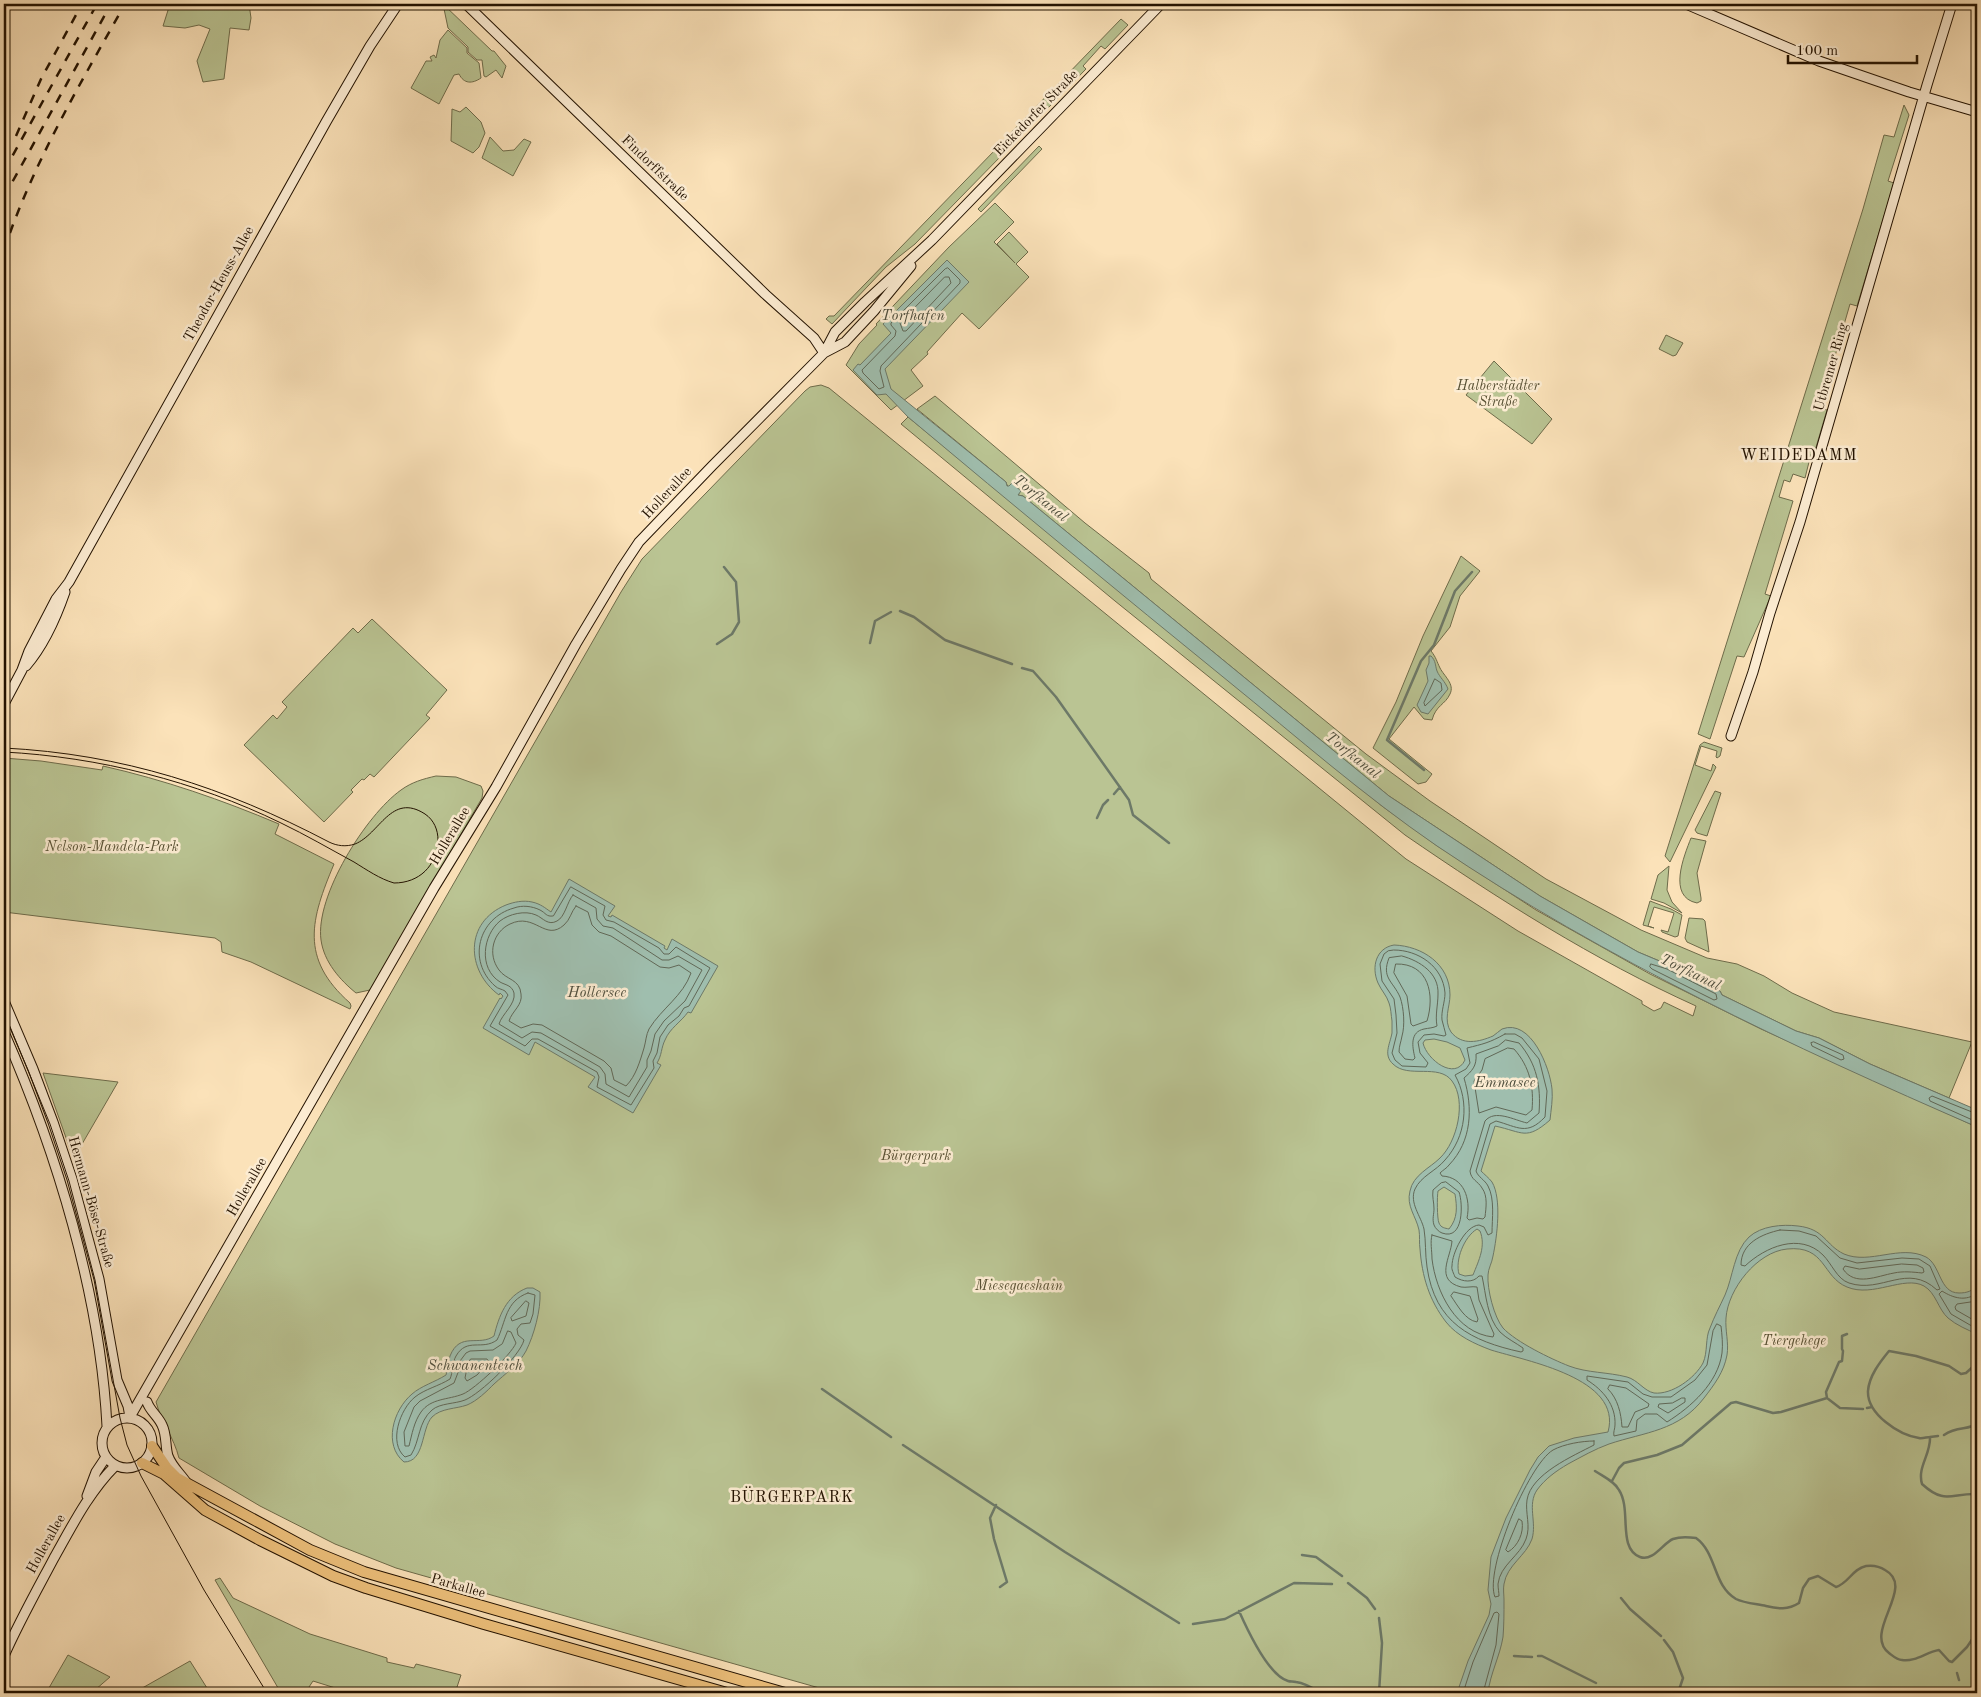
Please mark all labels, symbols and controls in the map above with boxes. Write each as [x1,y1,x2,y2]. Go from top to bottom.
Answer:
scale bar [1788,32,1917,64]
text: 100 m [1796,44,1838,59]
street label: Eickedorfer Straße [991,67,1081,159]
street label: Findorffstraße [619,133,691,203]
street label: Theodor-Heuss-Allee [181,224,257,344]
water label: Torfhafen [881,309,945,324]
street label: Utbremer Ring [1812,321,1850,413]
park label: Halberstädter Straße [1456,379,1540,409]
district label: WEIDEDAMM [1740,448,1858,464]
street label: Hollerallee [640,464,694,522]
water label: Torfkanal [1010,473,1070,526]
water label: Torfkanal [1322,730,1382,783]
street label: Hollerallee [427,805,473,867]
park label: Nelson-Mandela-Park [44,840,179,854]
water label: Torfkanal [1658,952,1723,994]
water label: Hollersee [567,986,626,1001]
water label: Emmasee [1473,1076,1536,1091]
street label: Hermann-Böse-Straße [66,1135,116,1269]
park label: Bürgerpark [880,1149,951,1164]
street label: Hollerallee [225,1155,269,1219]
park label: Miesegaeshain [974,1279,1063,1294]
park label: Tiergehege [1762,1334,1826,1349]
water label: Schwanenteich [427,1359,523,1374]
district label: BÜRGERPARK [730,1486,854,1506]
street label: Hollerallee [24,1512,68,1576]
street label: Parkallee [429,1572,487,1600]

